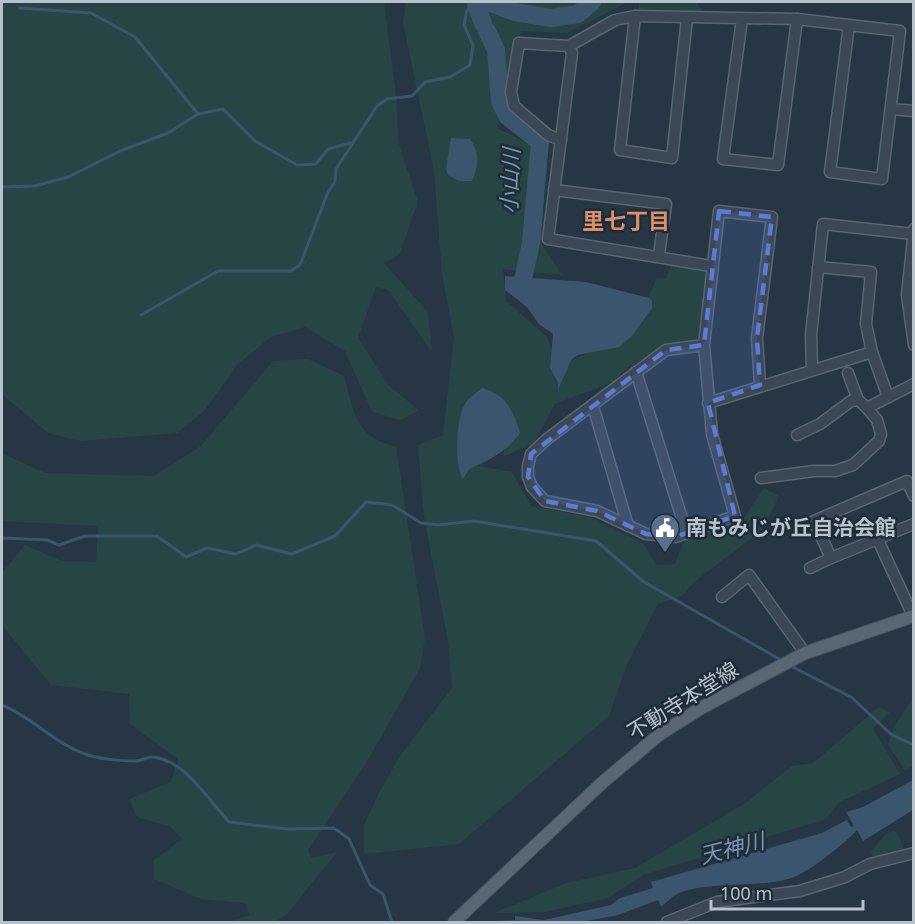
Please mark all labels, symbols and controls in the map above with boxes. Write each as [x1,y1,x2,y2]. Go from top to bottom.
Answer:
water label: 小山川 [493,145,525,214]
district label: 里七丁目 [582,205,670,235]
public building icon: 南もみじが丘自治会館 [649,512,681,554]
place label: 南もみじが丘自治会館 [686,513,896,541]
street label: 不動寺本堂線 [622,655,743,745]
water label: 天神川 [696,824,769,870]
scale bar [711,873,862,911]
text: 100 m [720,881,772,905]

